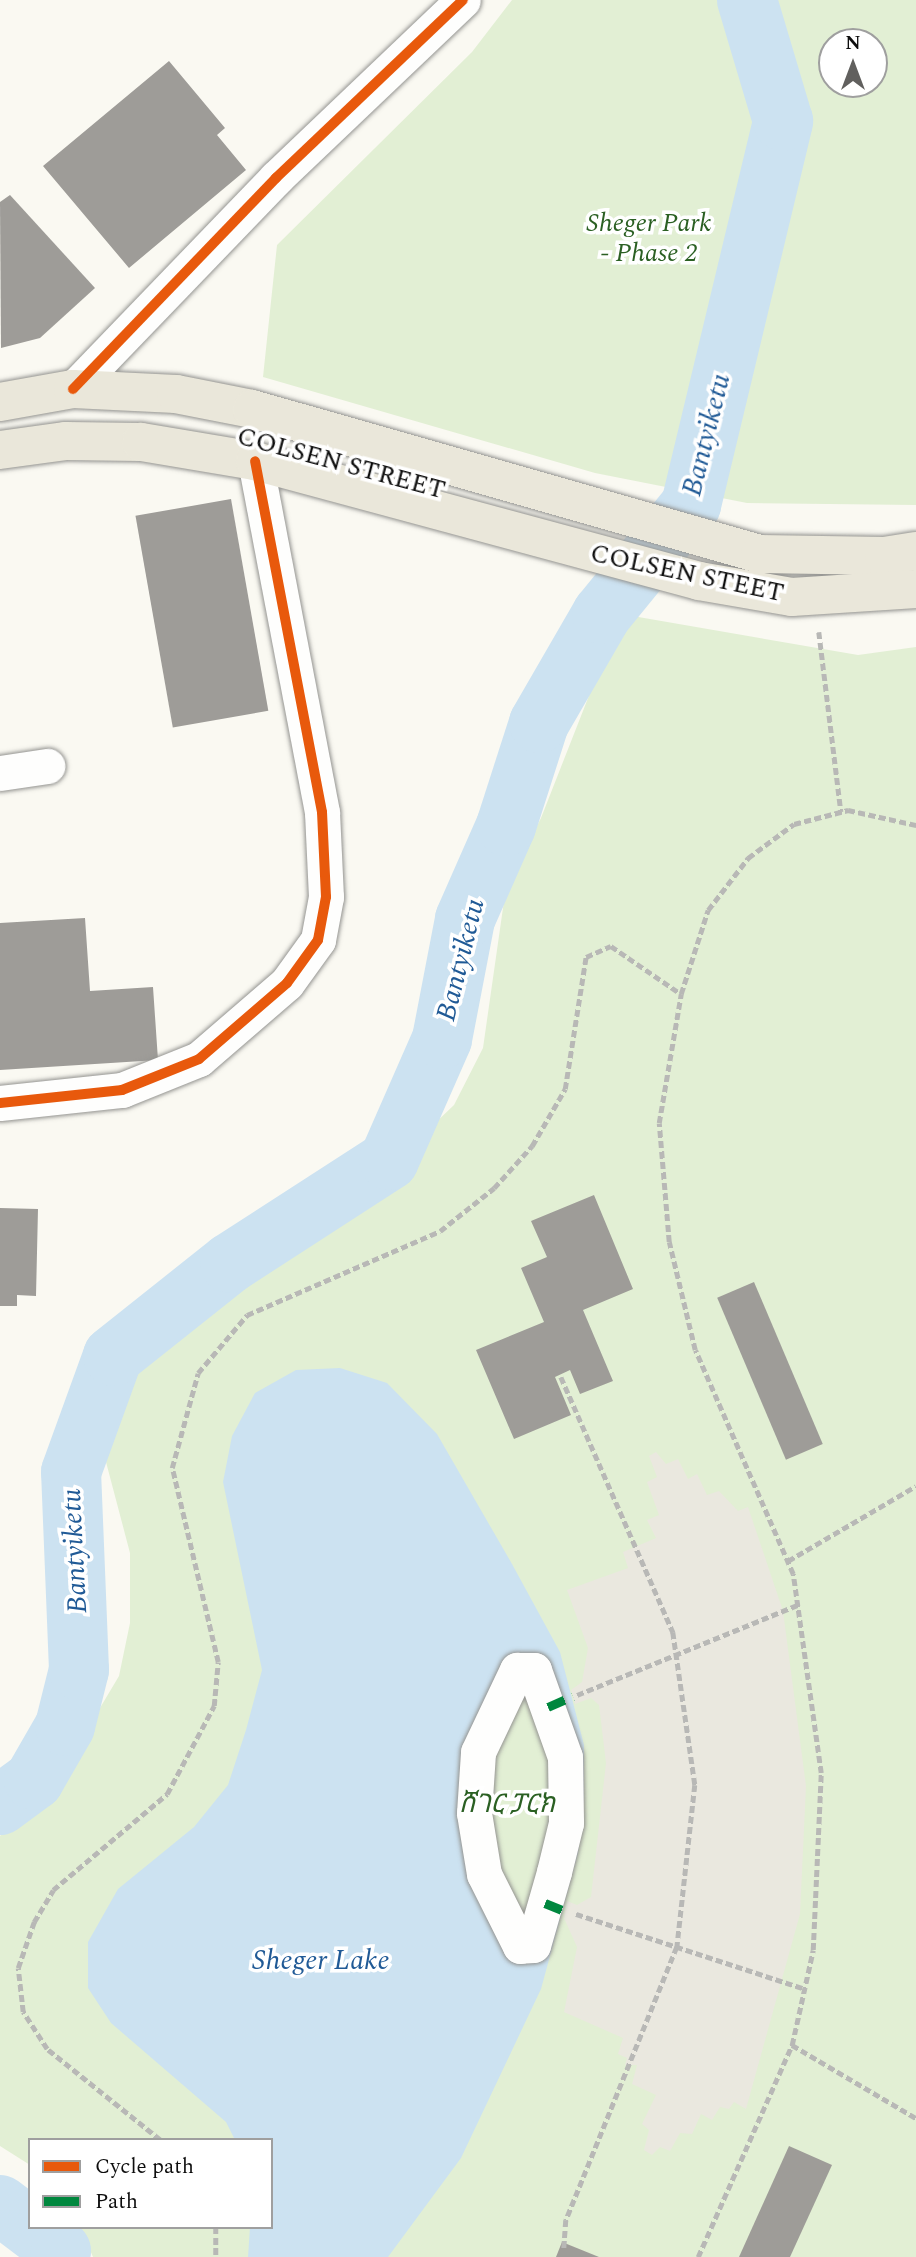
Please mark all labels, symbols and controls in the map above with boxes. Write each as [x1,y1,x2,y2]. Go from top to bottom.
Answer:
north arrow [818,28,888,98]
text: N [845,29,861,58]
park label: Sheger Park - Phase 2 [587,208,711,270]
water label: Bantyiketu [676,370,738,500]
street label: COLSEN STREET [233,421,449,507]
street label: COLSEN STEET [587,538,787,610]
water label: Bantyiketu [430,895,492,1025]
water label: Bantyiketu [55,1488,95,1614]
park label: ሸገር ፓርክ [459,1789,555,1821]
water label: Sheger Lake [252,1944,390,1978]
legend [28,2138,273,2229]
text: Cycle path [95,2151,194,2183]
text: Path [95,2186,138,2218]

